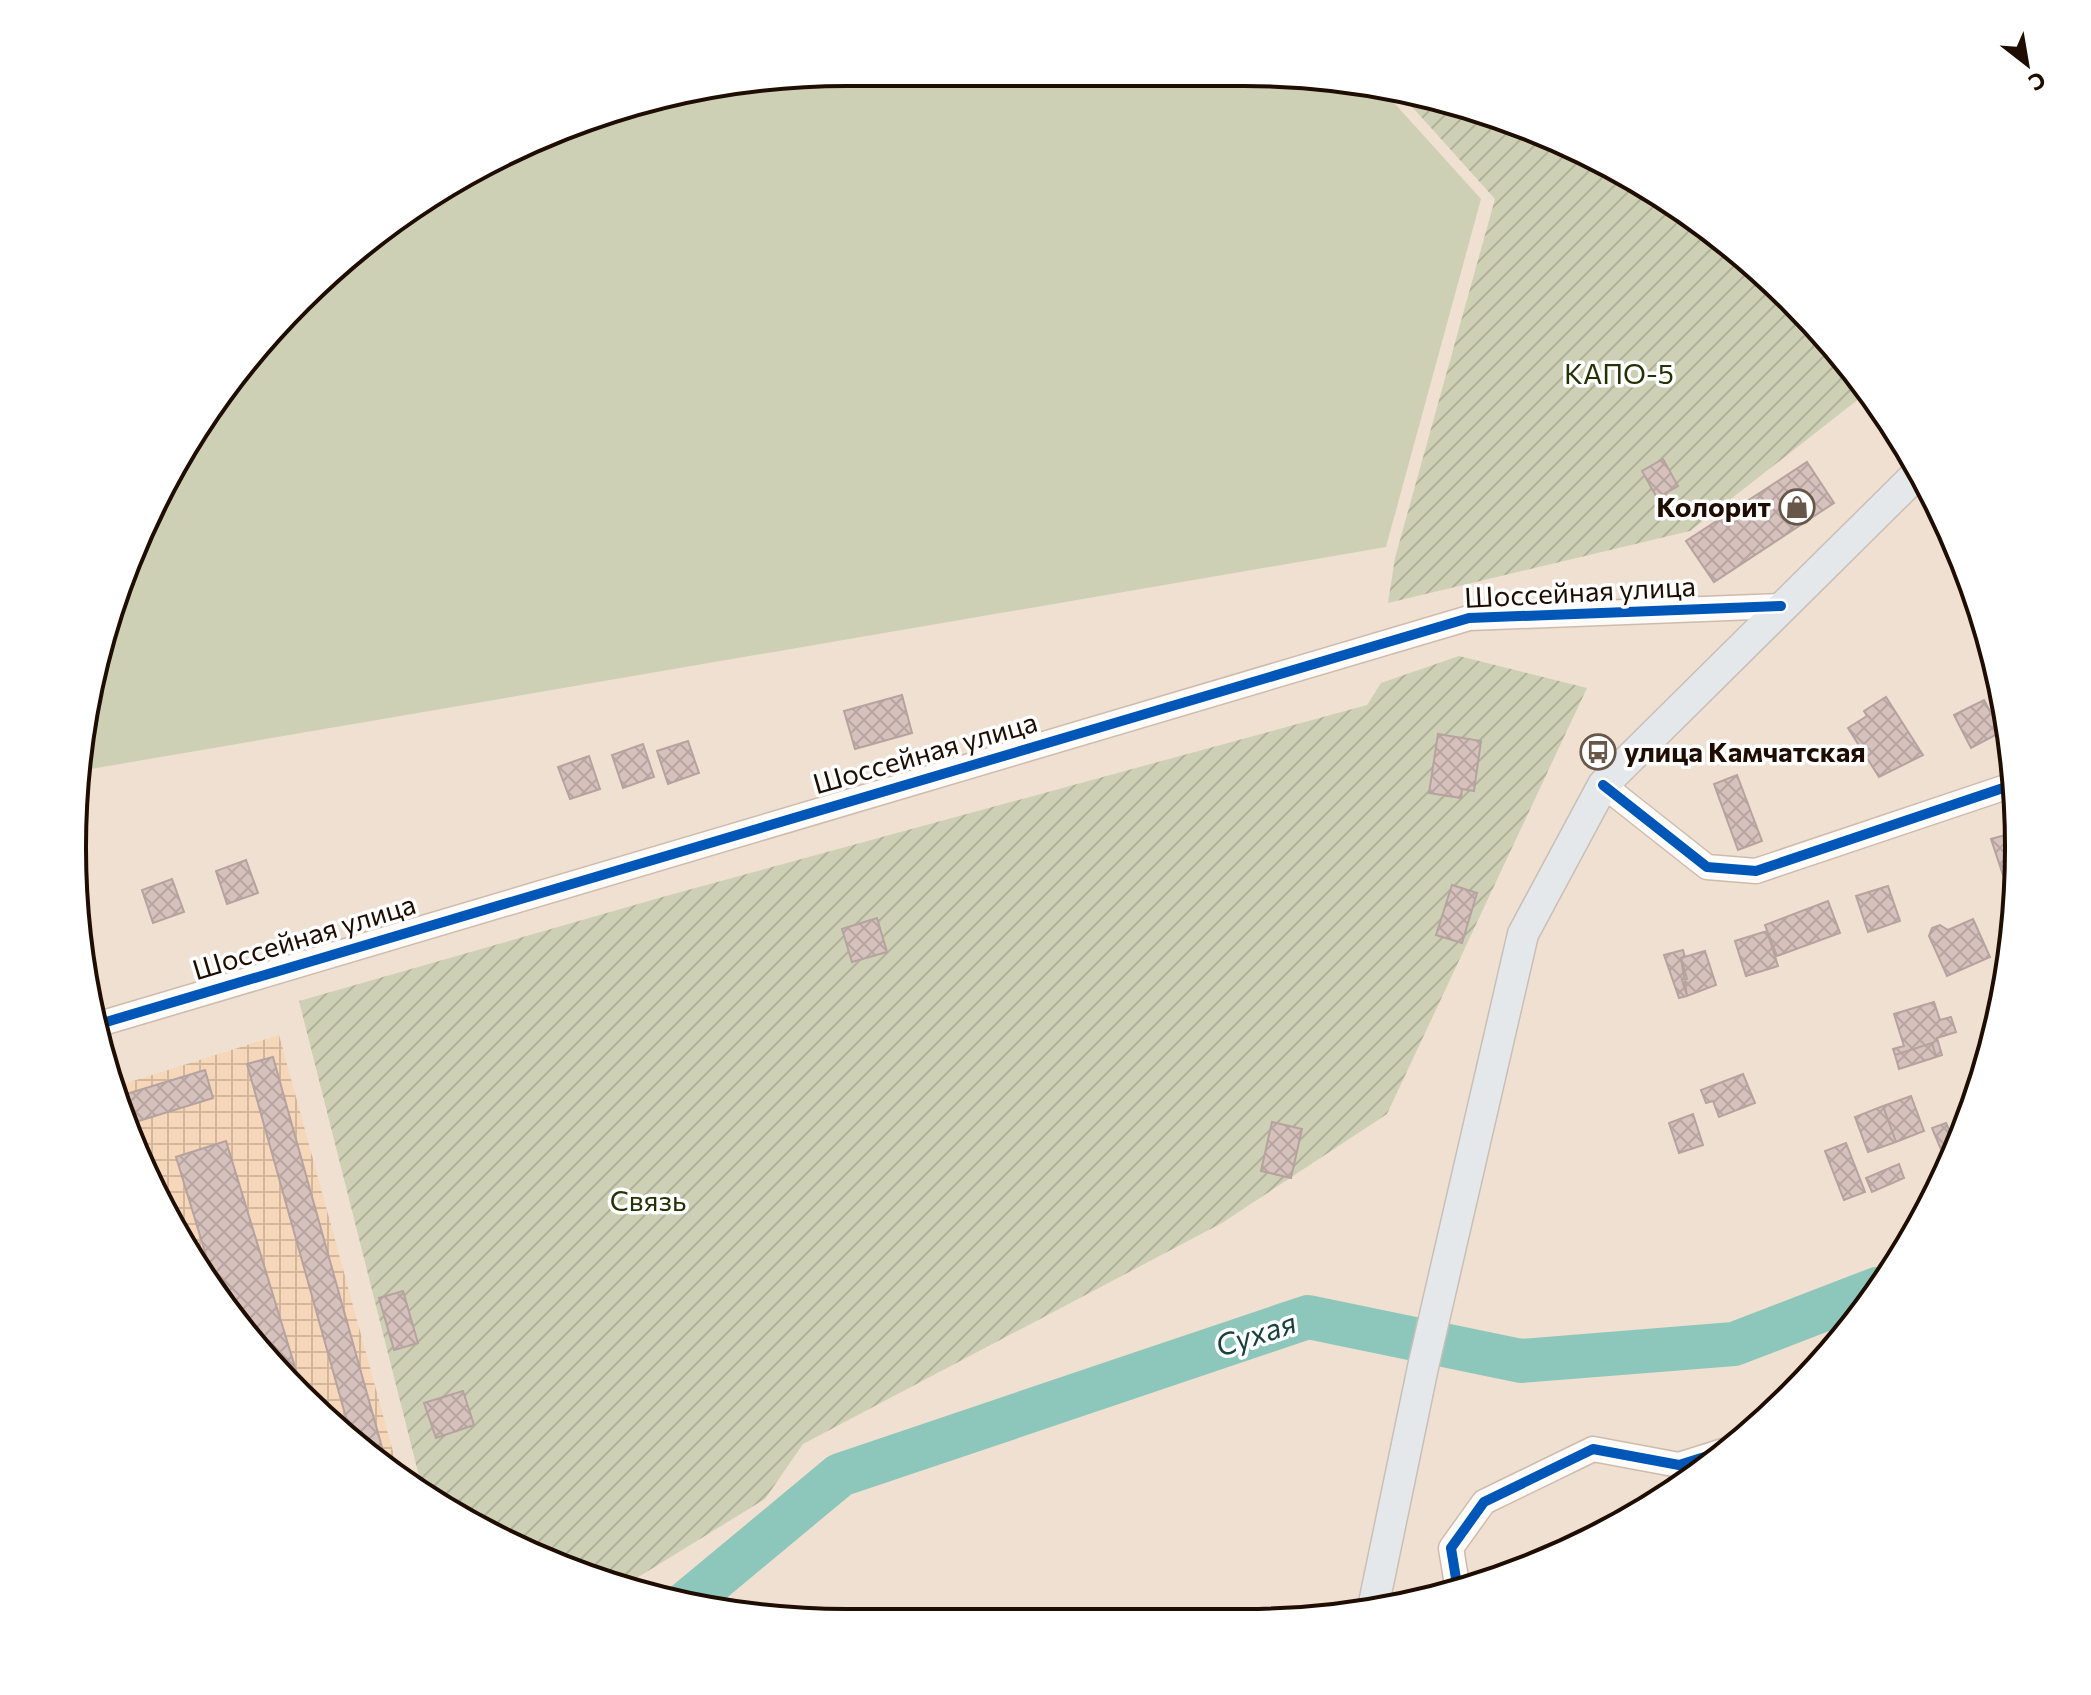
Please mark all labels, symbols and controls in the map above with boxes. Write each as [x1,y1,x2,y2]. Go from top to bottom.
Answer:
north arrow [1987,24,2067,104]
text: С [2024,66,2051,97]
park label: КАПО-5 [1564,356,1674,390]
shop icon: Колорит [1778,488,1816,526]
place label: Колорит [1656,489,1771,523]
street label: Шоссейная улица [1463,568,1697,614]
street label: Шоссейная улица [809,704,1041,800]
bus stop icon: улица Камчатская [1579,733,1617,771]
place label: улица Камчатская [1624,734,1866,768]
street label: Шоссейная улица [188,886,419,986]
park label: Связь [610,1183,686,1217]
water label: Сухая [1210,1302,1300,1363]

